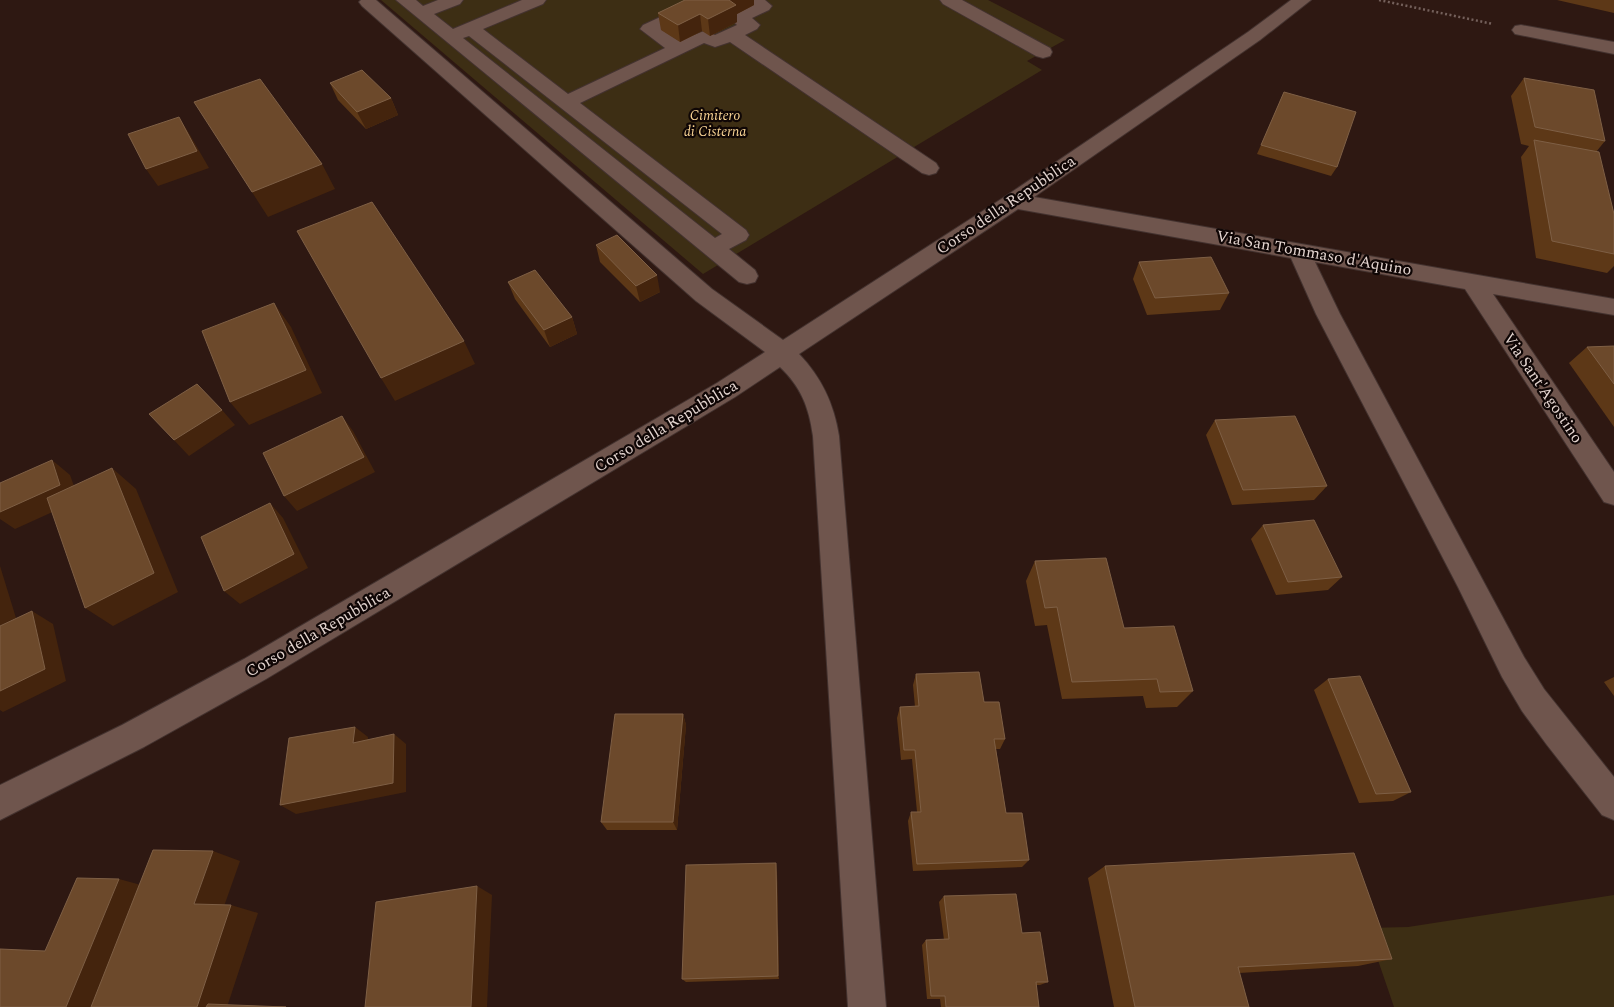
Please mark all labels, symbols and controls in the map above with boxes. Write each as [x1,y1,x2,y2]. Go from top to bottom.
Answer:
park label: Cimitero di Cisterna [684,105,746,142]
street label: Corso della Repubblica [932,149,1081,261]
street label: Via San Tommaso d'Aquino [1215,224,1413,282]
street label: Via Sant'Agostino [1497,328,1589,448]
street label: Corso della Repubblica [590,374,742,478]
street label: Corso della Repubblica [241,581,395,683]

